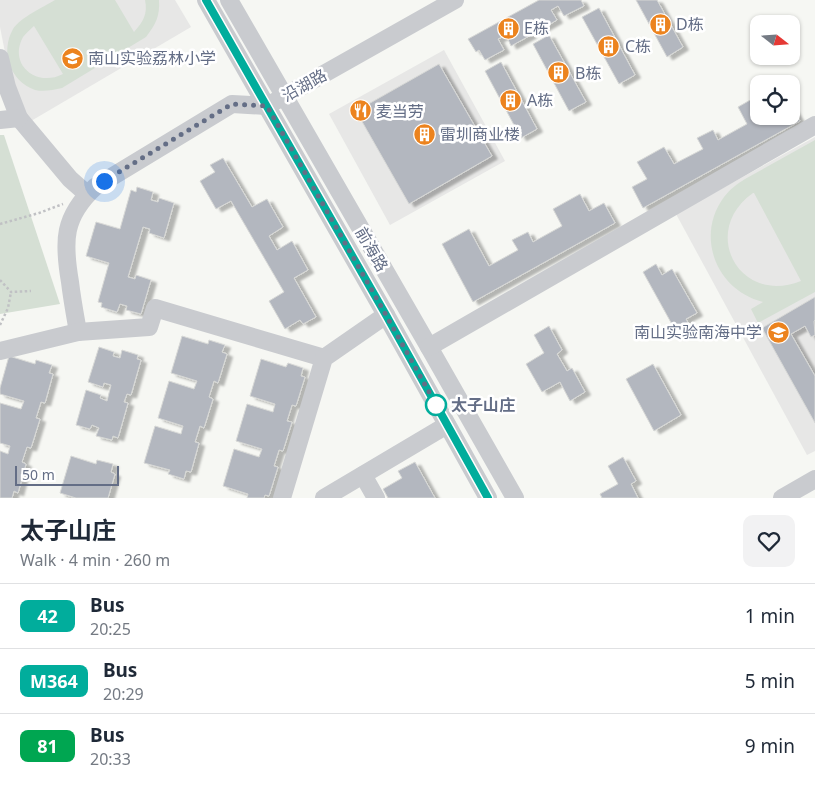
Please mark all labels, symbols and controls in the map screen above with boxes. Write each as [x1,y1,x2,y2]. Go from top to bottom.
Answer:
building icon: D栋 [648,12,672,36]
place label: D栋 [676,13,704,35]
north arrow [750,15,800,65]
map controls [750,15,800,125]
building icon: E栋 [496,16,520,40]
place label: E栋 [524,17,549,39]
building icon: C栋 [597,34,621,58]
place label: C栋 [625,35,651,57]
school or university icon: 南山实验荔林小学 [60,46,84,70]
place label: 南山实验荔林小学 [88,47,216,69]
building icon: B栋 [547,61,571,85]
place label: B栋 [575,62,601,84]
street label: 沿湖路 [278,64,330,106]
button: locate [750,75,800,125]
building icon: A栋 [499,88,523,112]
place label: A栋 [527,89,553,111]
restaurant icon: 麦当劳 [348,99,372,123]
place label: 麦当劳 [376,100,424,122]
building icon: 雷圳商业楼 [412,122,436,146]
place label: 雷圳商业楼 [440,123,520,145]
your location [92,169,117,194]
street label: 前海路 [350,223,394,275]
school or university icon: 南山实验南海中学 [766,320,790,344]
place label: 南山实验南海中学 [634,321,762,343]
marker: 太子山庄 [425,394,447,416]
place label: 太子山庄 [451,394,515,416]
scale bar [15,463,119,486]
text: 50 m [22,465,55,484]
text: 太子山庄 [20,513,116,546]
button: heart [743,515,795,567]
text: Walk · 4 min · 260 m [20,549,170,571]
text: Bus [90,592,125,618]
text: 1 min [745,603,795,629]
text: 42 [37,604,58,628]
text: 20:25 [90,618,131,640]
text: Bus [103,657,137,683]
text: 5 min [745,668,795,694]
text: M364 [30,669,78,693]
text: 20:29 [103,683,144,705]
text: Bus [90,722,125,748]
text: 9 min [745,733,795,759]
text: 81 [37,734,58,758]
text: 20:33 [90,748,131,770]

